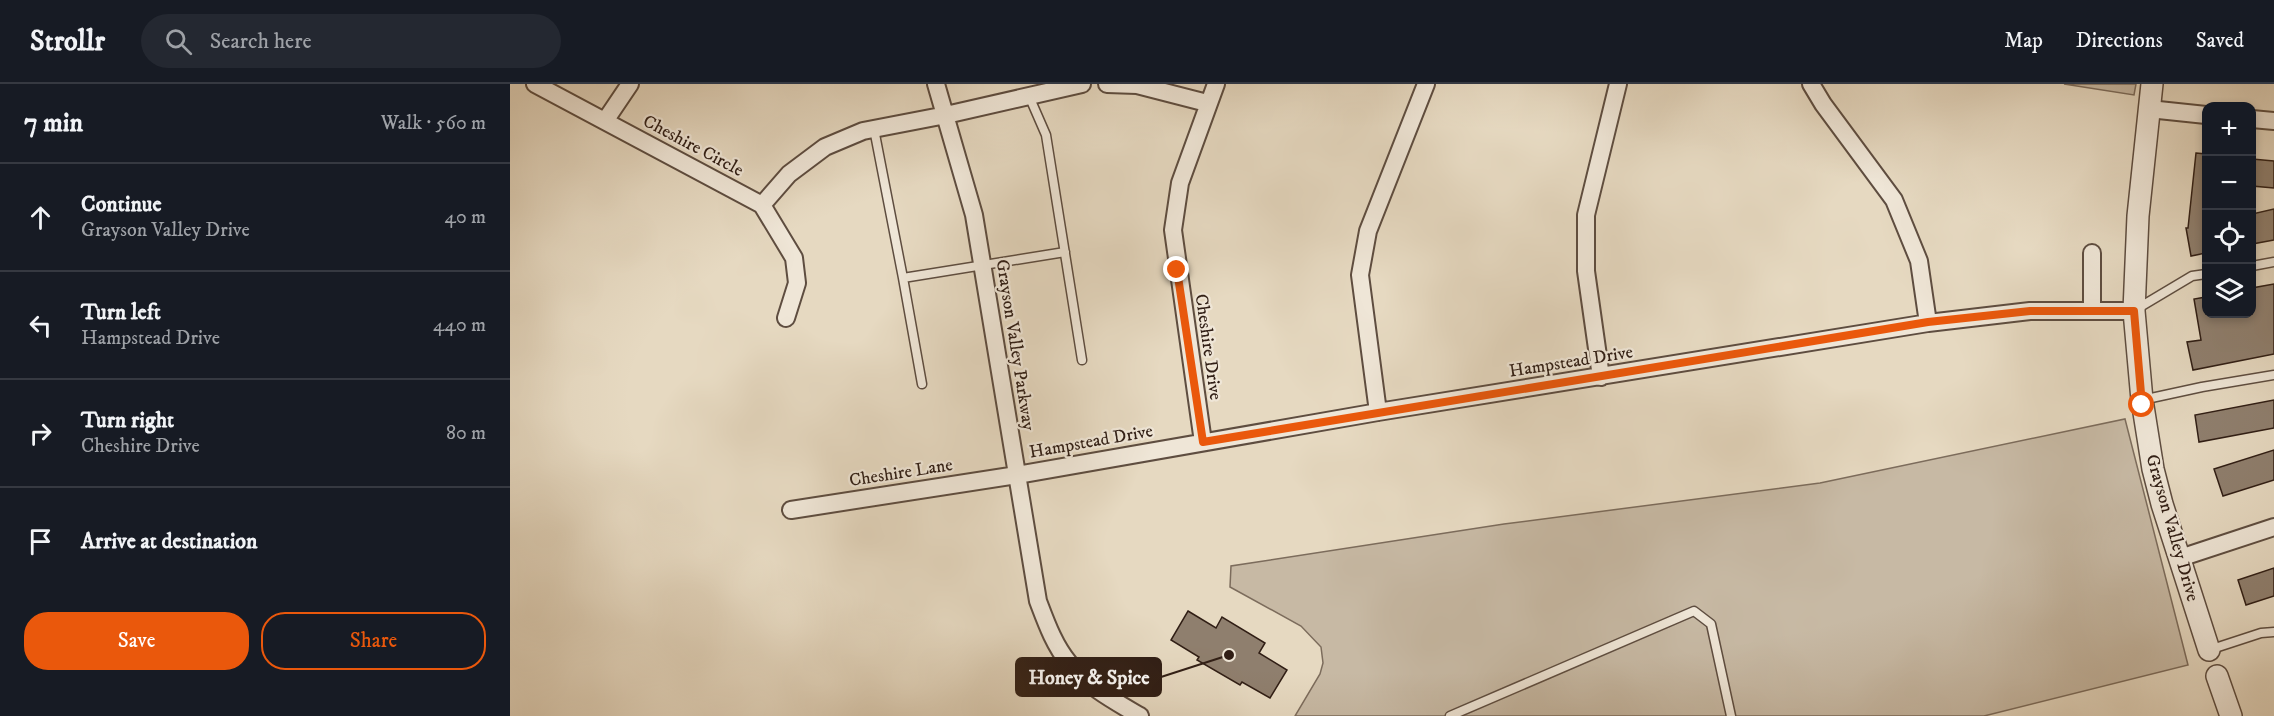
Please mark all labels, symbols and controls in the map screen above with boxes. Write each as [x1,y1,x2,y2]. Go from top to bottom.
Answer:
search box [141,14,561,68]
text: Strollr [30,24,105,59]
icon: search [162,25,195,58]
text: Search here [210,28,312,55]
text: Map [2004,28,2043,54]
text: Directions [2076,28,2163,54]
text: Saved [2196,28,2244,54]
map controls [2202,102,2256,318]
button: + [2202,102,2256,156]
text: 7 min [24,107,83,140]
street label: Cheshire Circle [639,110,747,182]
text: Walk · 560 m [381,111,486,136]
button: − [2202,156,2256,210]
text: Continue [81,191,162,218]
icon: ahead [24,201,57,234]
text: 40 m [444,205,486,230]
button: locate [2202,210,2256,264]
text: Grayson Valley Drive [81,218,250,243]
route end [1163,256,1189,282]
street label: Grayson Valley Parkway [991,258,1039,433]
button: layers [2202,264,2256,318]
street label: Cheshire Drive [1190,292,1226,402]
text: Turn left [81,299,161,326]
icon: left [24,309,57,342]
text: 440 m [433,313,486,338]
text: Hampstead Drive [81,326,220,351]
street label: Hampstead Drive [1507,341,1635,383]
route start [2128,391,2154,417]
text: Turn right [81,407,174,434]
icon: right [24,417,57,450]
street label: Hampstead Drive [1027,420,1155,464]
text: 80 m [446,421,486,446]
text: Cheshire Drive [81,434,200,459]
street label: Grayson Valley Drive [2140,452,2204,604]
street label: Cheshire Lane [848,454,954,492]
icon: arrive [24,525,57,558]
text: Arrive at destination [81,528,258,555]
button: Save [24,612,249,670]
button: Share [261,612,486,670]
callout: Honey & Spice [1016,658,1161,696]
text: Honey & Spice [1029,666,1150,691]

